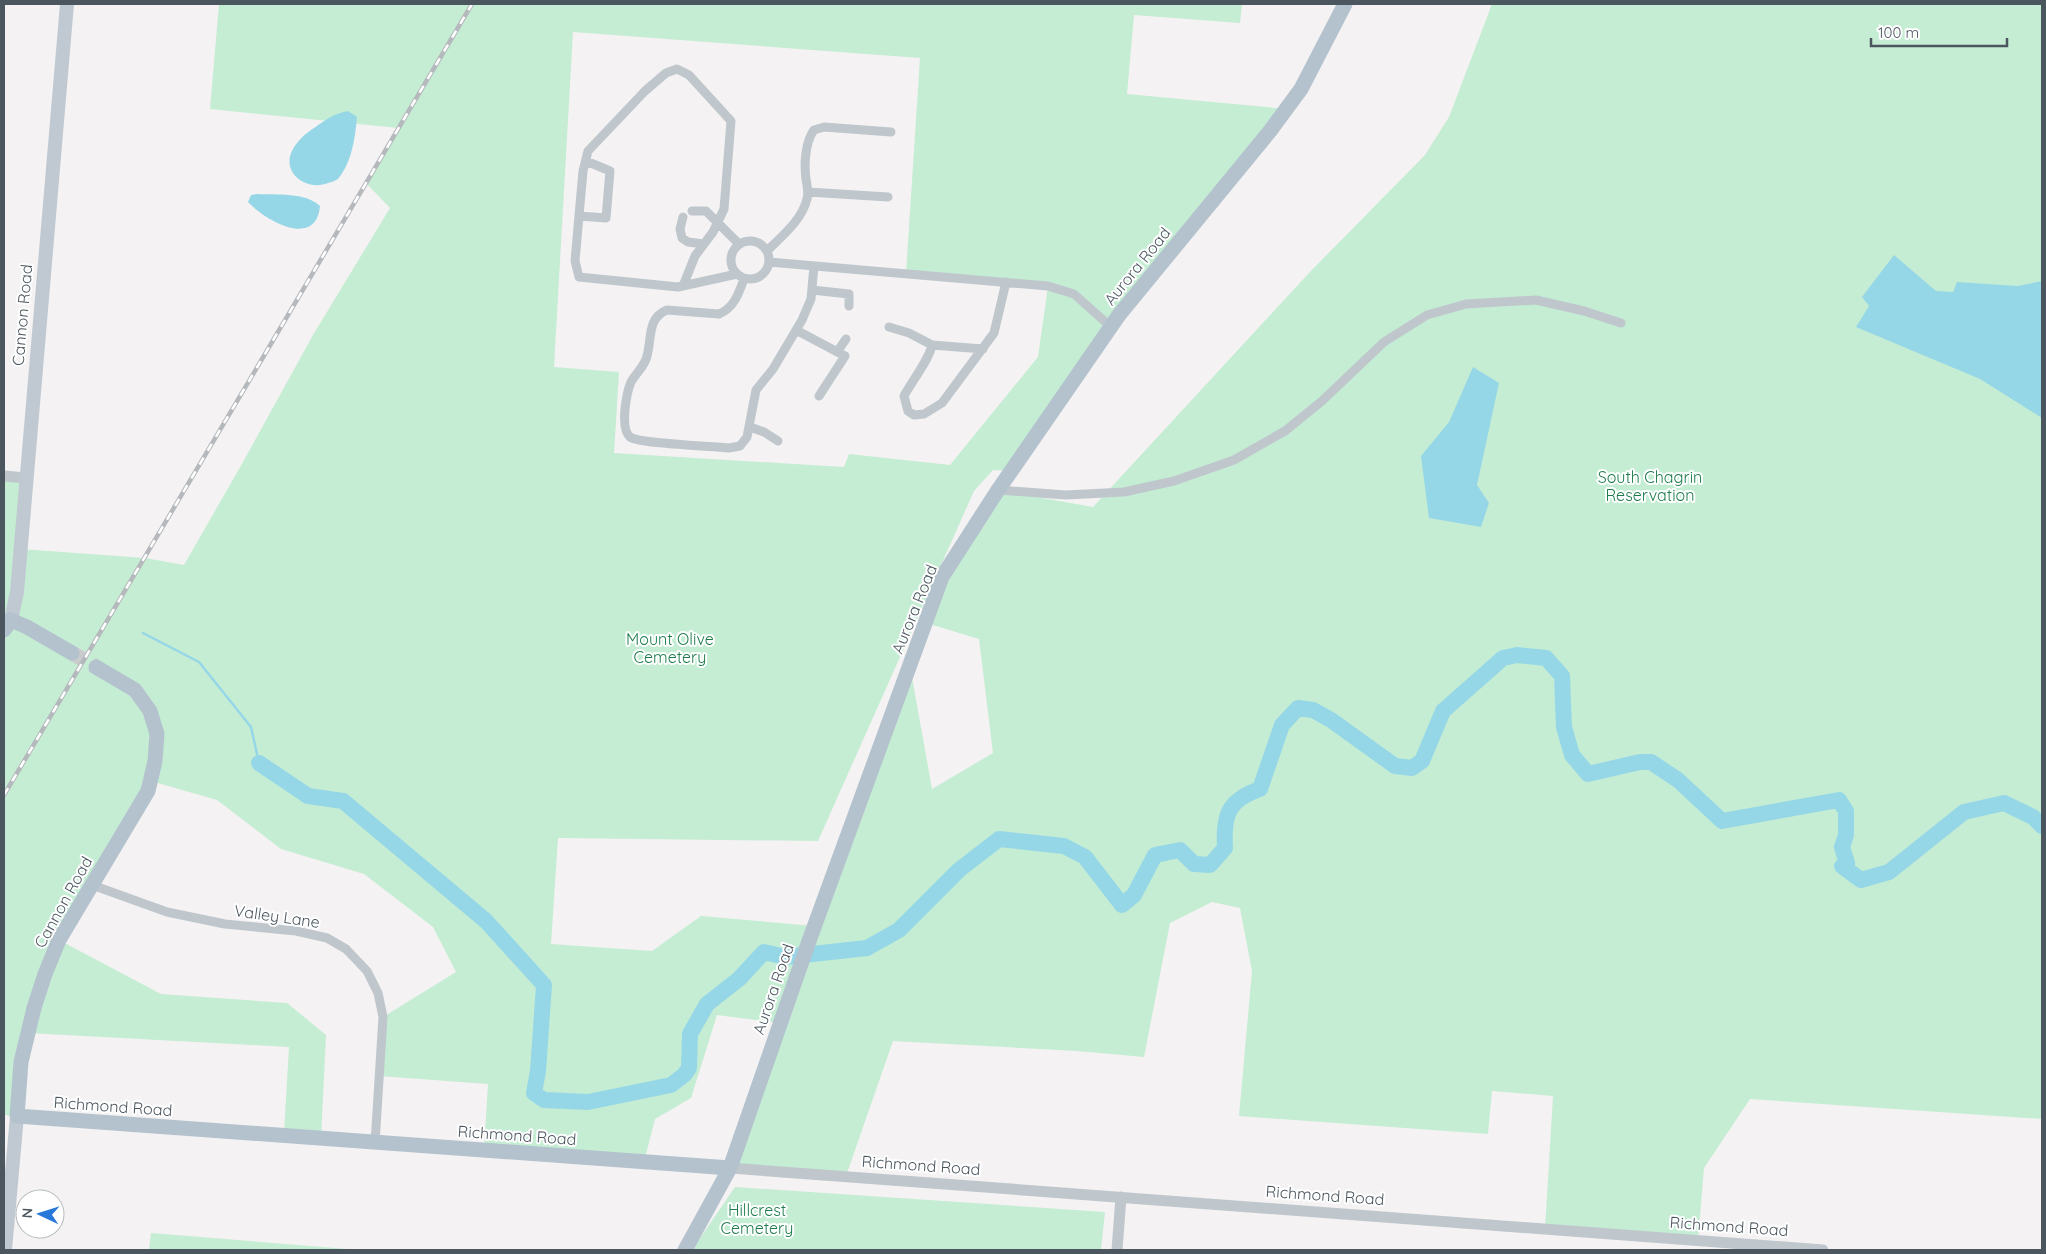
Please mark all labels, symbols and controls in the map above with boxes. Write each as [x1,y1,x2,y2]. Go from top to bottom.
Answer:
scale bar [1871,15,2007,47]
text: 100 m [1878,23,1919,42]
street label: Aurora Road [1099,223,1175,309]
street label: Cannon Road [8,264,36,366]
park label: South Chagrin Reservation [1598,467,1702,505]
street label: Aurora Road [887,561,941,657]
park label: Mount Olive Cemetery [626,629,714,667]
street label: Cannon Road [30,853,96,951]
street label: Valley Lane [233,900,321,932]
street label: Aurora Road [748,941,798,1037]
street label: Richmond Road [53,1092,173,1120]
street label: Richmond Road [457,1121,577,1149]
street label: Richmond Road [861,1151,981,1179]
street label: Richmond Road [1265,1181,1385,1209]
north arrow [15,1189,65,1239]
park label: Hillcrest Cemetery [721,1200,793,1238]
text: N [18,1207,36,1219]
street label: Richmond Road [1669,1212,1789,1240]

